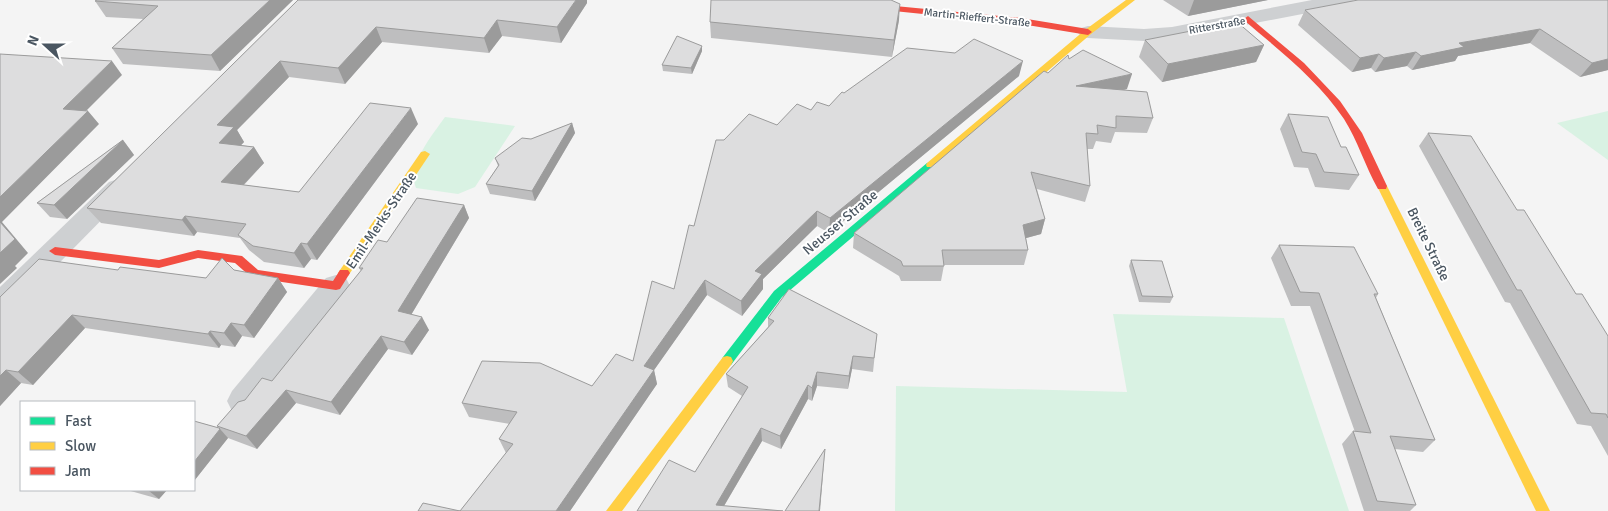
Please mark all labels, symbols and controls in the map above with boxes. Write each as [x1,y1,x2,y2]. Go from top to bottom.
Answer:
street label: Martin-Rieffert-Straße [923,5,1031,30]
street label: Ritterstraße [1188,14,1246,37]
north arrow [20,20,70,70]
text: N [24,33,43,48]
street label: Emil-Merks-Straße [343,168,420,272]
street label: Neusser Straße [800,186,881,259]
street label: Breite Straße [1404,205,1454,284]
legend [20,401,195,491]
text: Fast [65,412,92,430]
text: Slow [65,437,96,455]
text: Jam [65,462,91,480]

